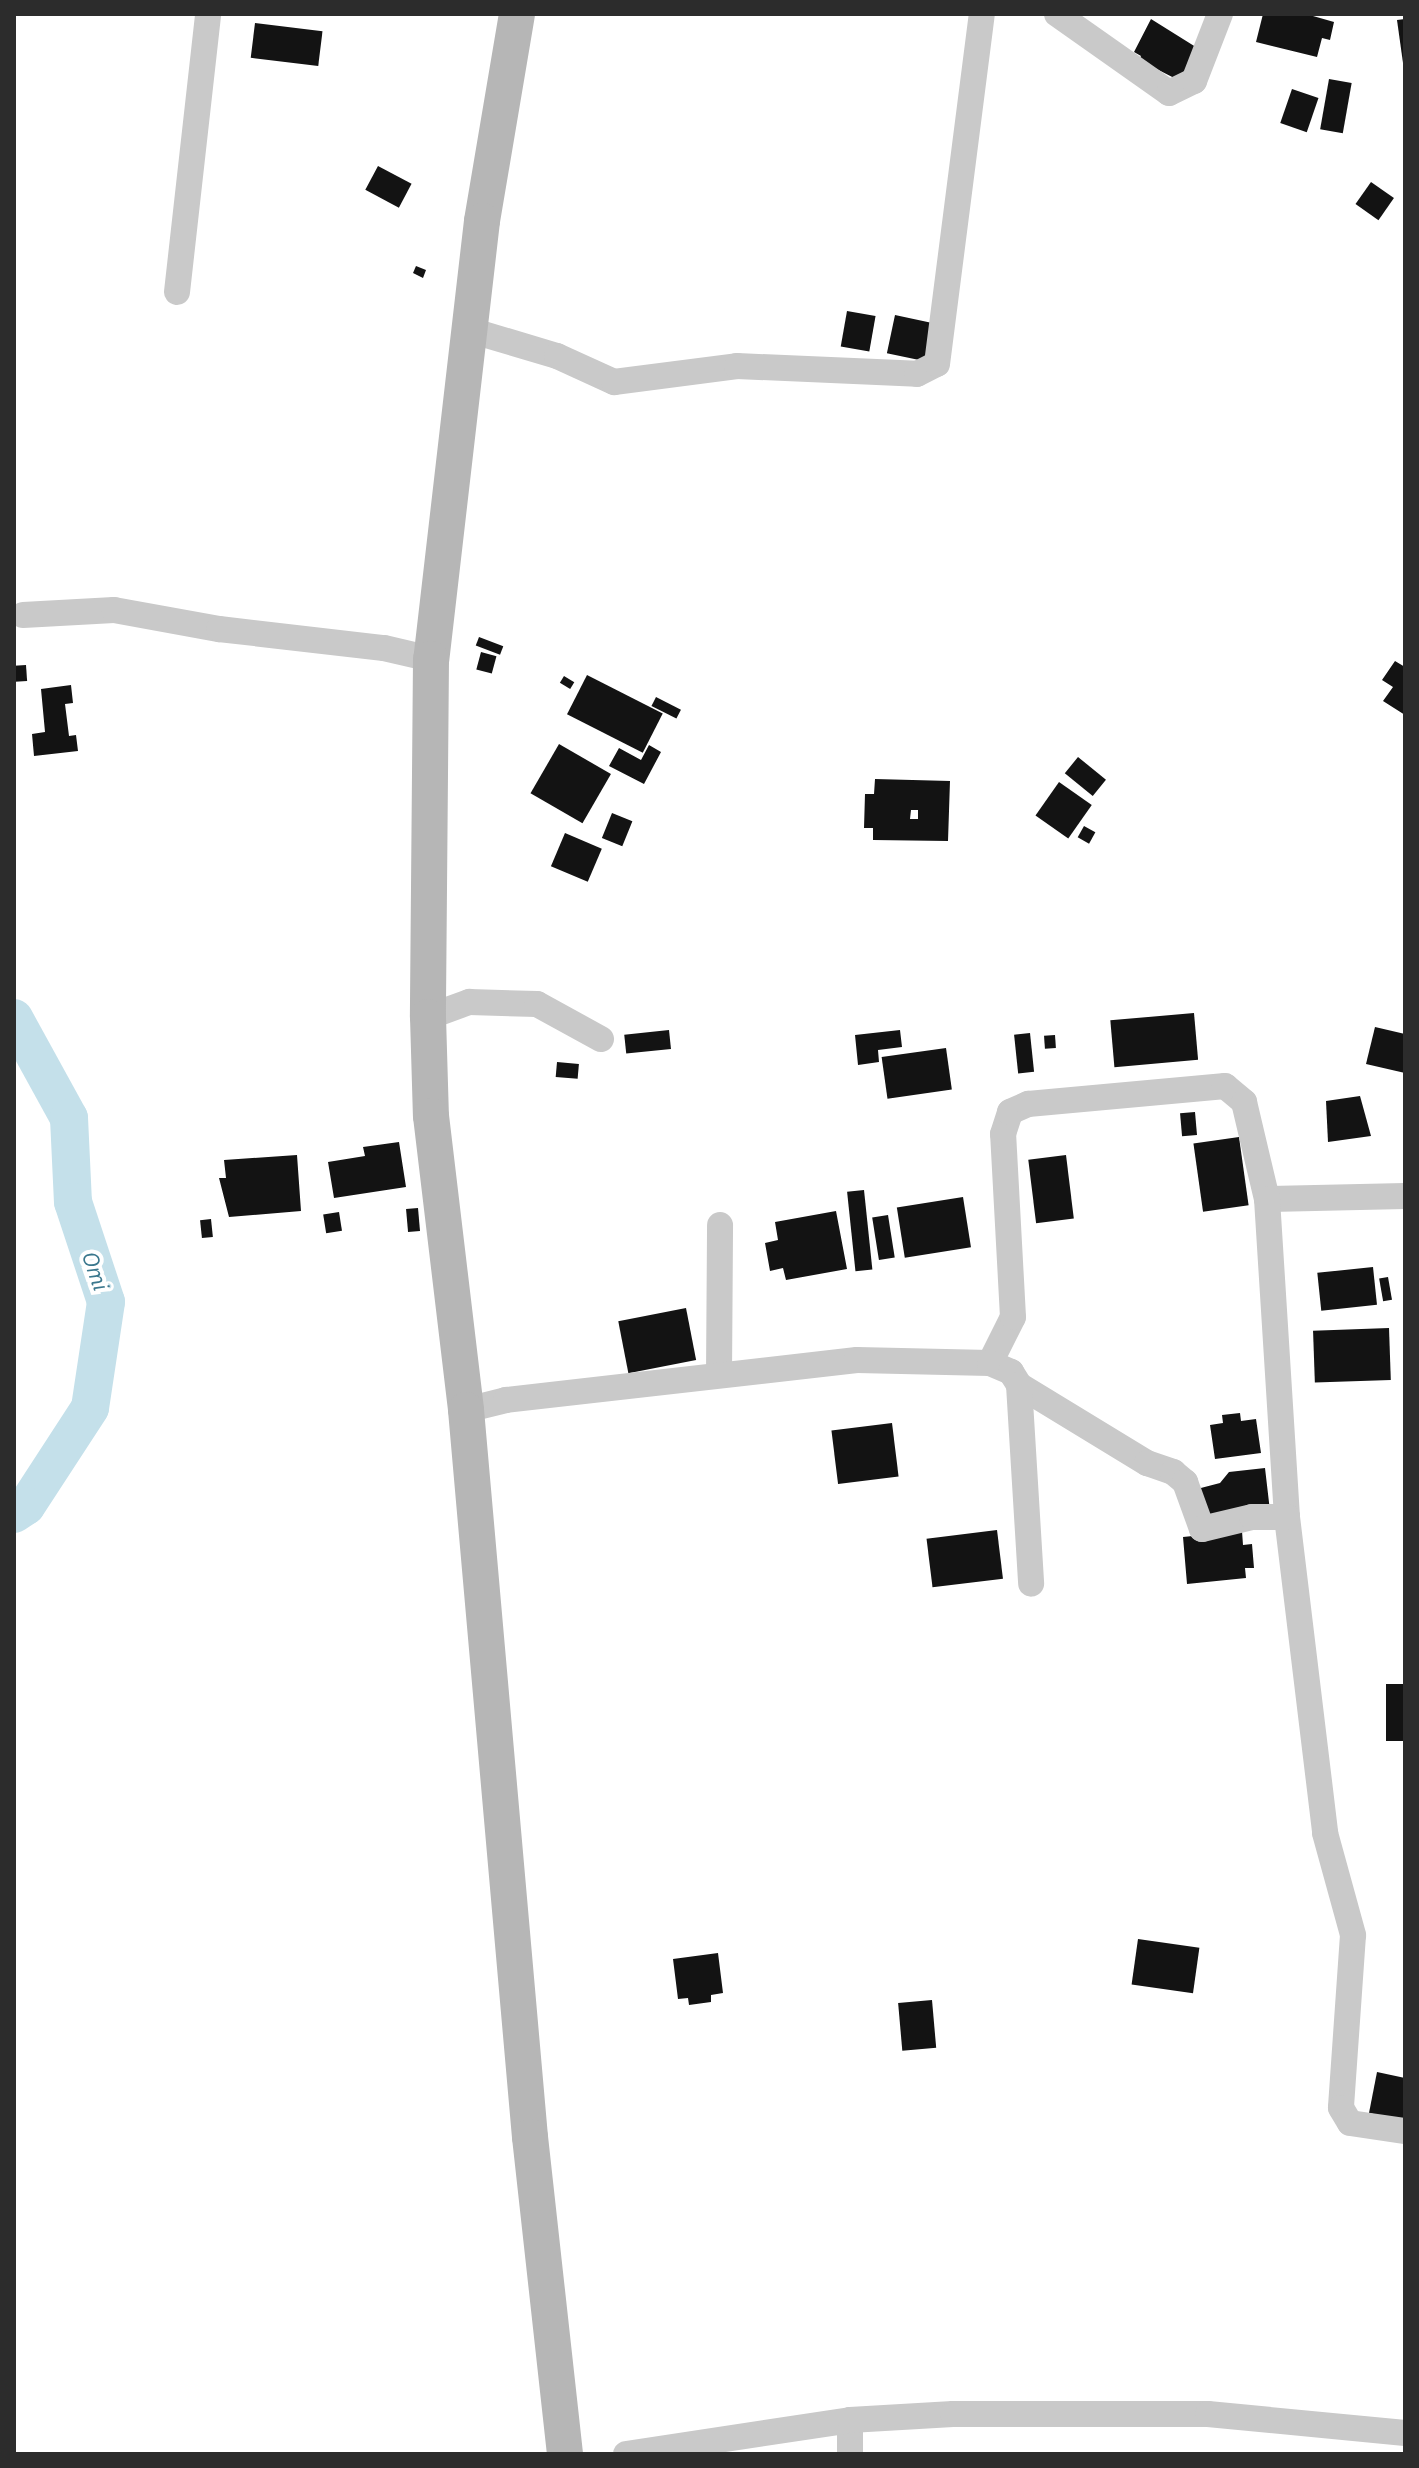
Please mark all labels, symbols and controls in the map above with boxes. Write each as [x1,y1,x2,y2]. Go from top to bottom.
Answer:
water label: Omi [77,1248,115,1294]

